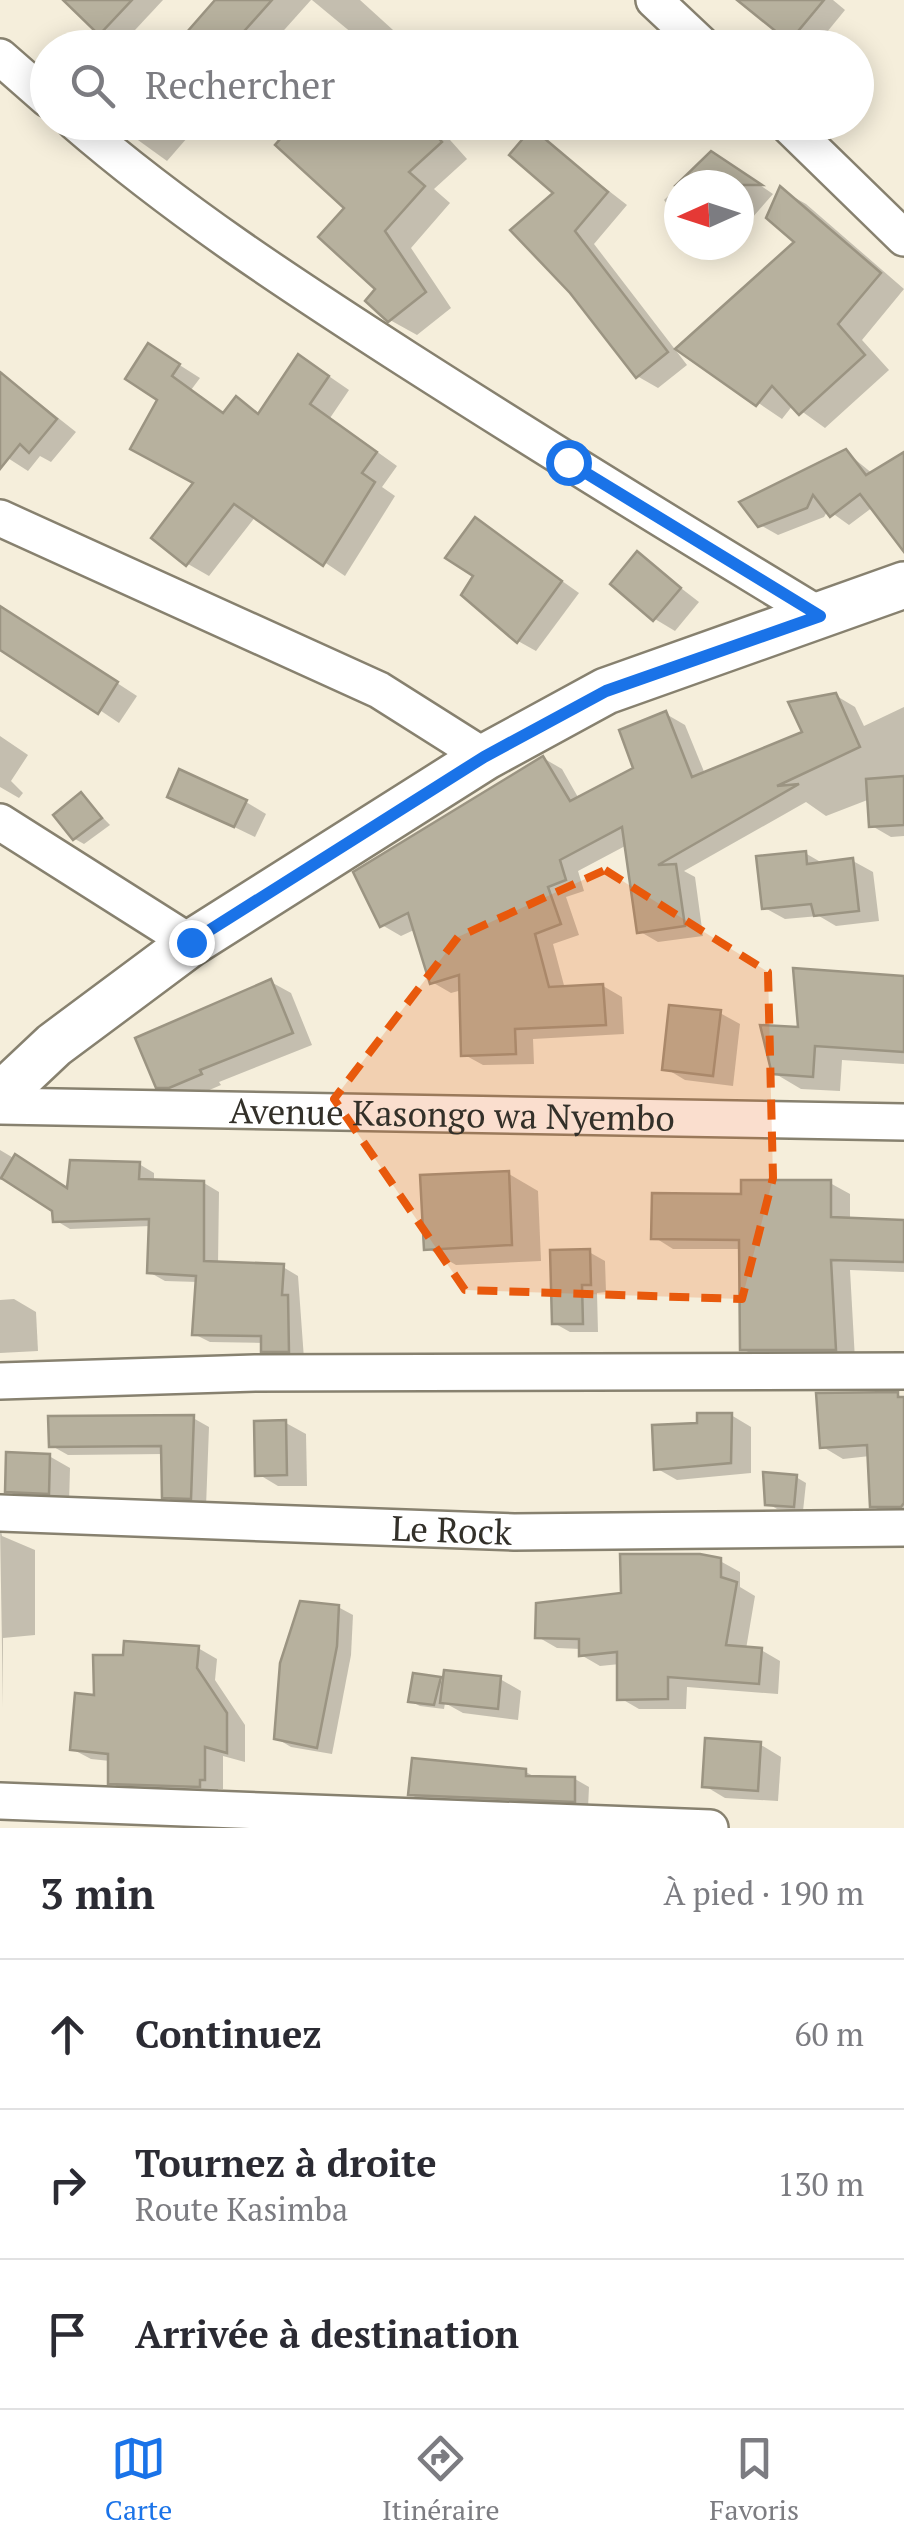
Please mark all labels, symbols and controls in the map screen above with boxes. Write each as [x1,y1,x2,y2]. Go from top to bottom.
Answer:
search box [30,30,874,140]
icon: search [65,58,120,113]
text: Rechercher [145,60,335,110]
north arrow [664,170,754,260]
route start [546,440,592,486]
route end [169,920,215,966]
street label: Avenue Kasongo wa Nyembo [229,1087,675,1141]
street label: Le Rock [391,1504,514,1555]
text: 3 min [40,1865,155,1921]
text: À pied · 190 m [664,1872,864,1914]
icon: ahead [40,2007,95,2062]
text: Continuez [135,2009,322,2059]
text: 60 m [794,2013,864,2055]
text: Tournez à droite [135,2138,437,2188]
icon: right [40,2157,95,2212]
text: 130 m [777,2163,864,2205]
text: Route Kasimba [135,2188,348,2230]
icon: arrive [40,2307,95,2362]
text: Arrivée à destination [135,2309,519,2359]
tab: Carte [105,2431,172,2528]
tab: Itinéraire [382,2431,500,2528]
tab: Favoris [709,2431,799,2528]

